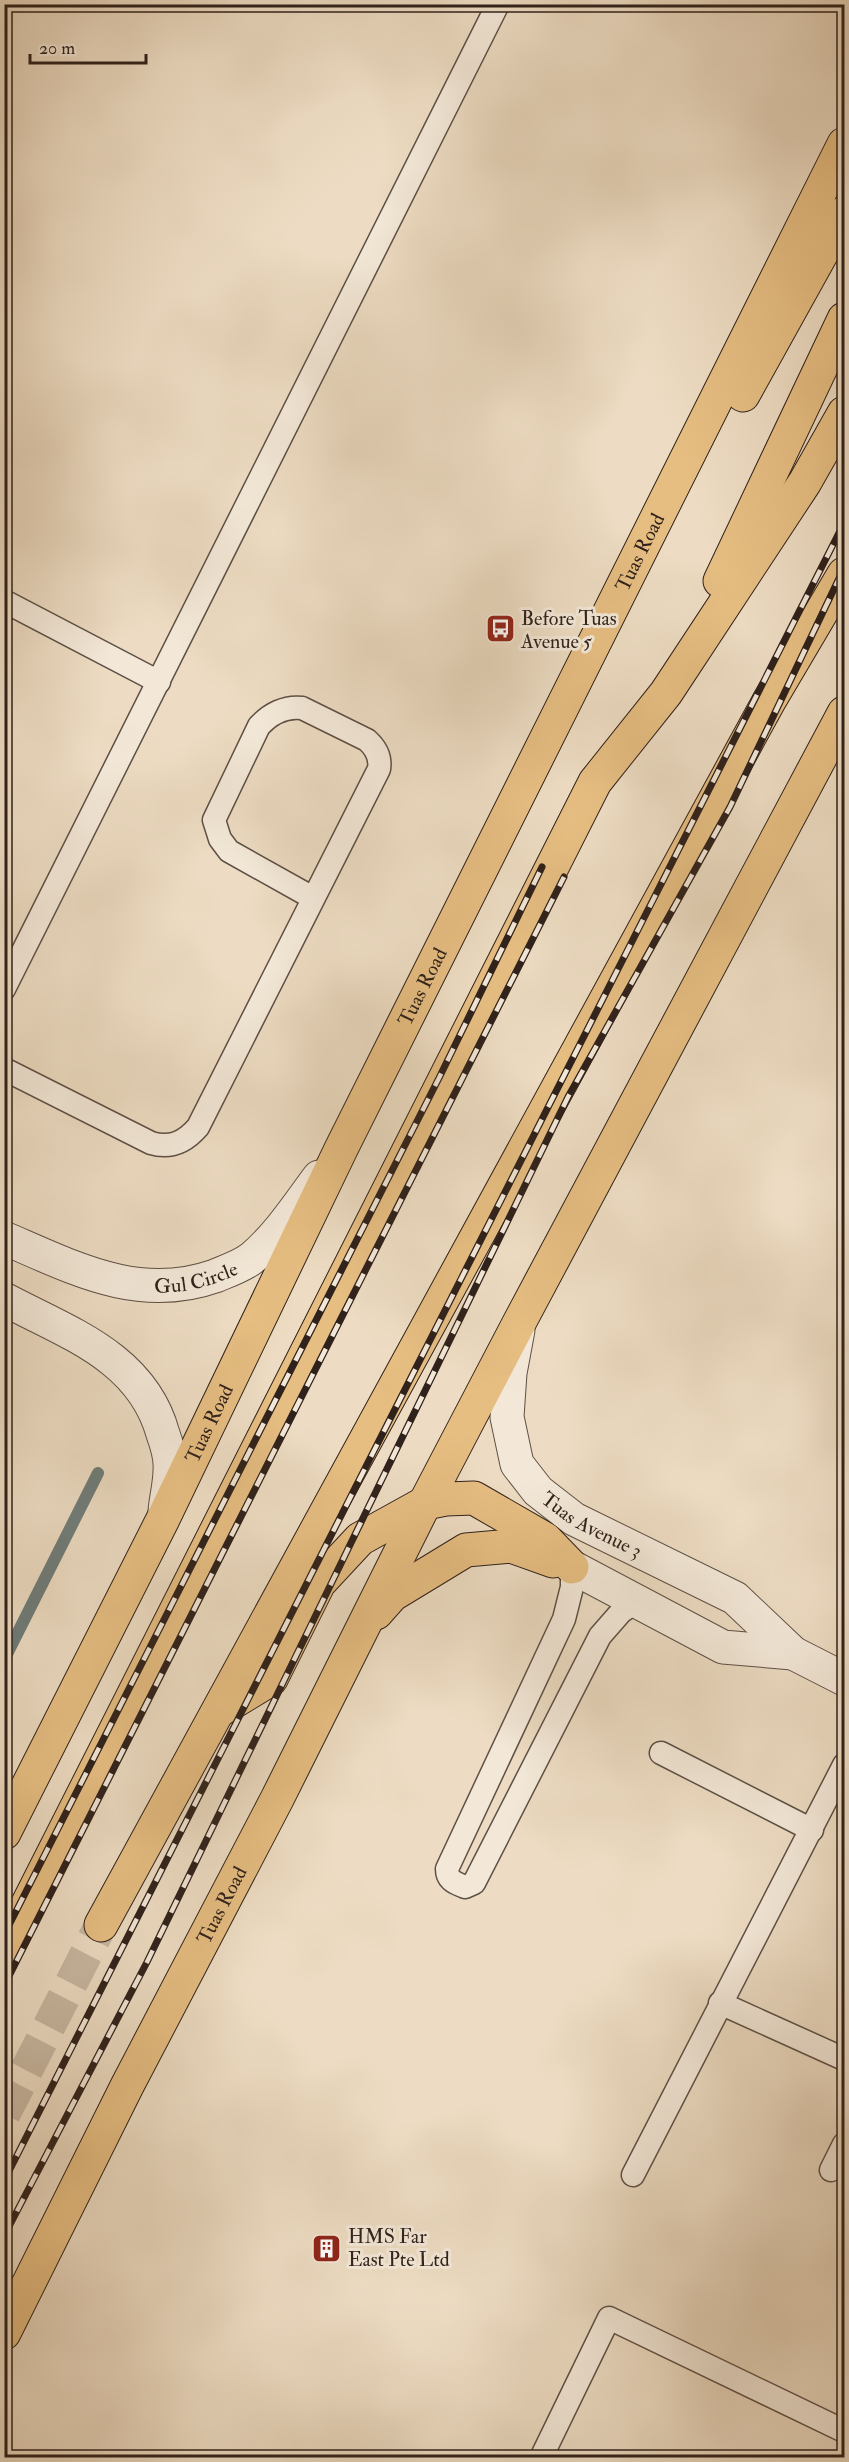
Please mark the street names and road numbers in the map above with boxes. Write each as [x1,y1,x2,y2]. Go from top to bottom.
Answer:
street label: Tuas Road [610,509,670,595]
street label: Tuas Road [392,943,452,1030]
street label: Gul Circle [154,1256,241,1298]
street label: Tuas Road [179,1380,239,1467]
street label: Tuas Avenue 3 [536,1486,646,1563]
street label: Tuas Road [191,1862,252,1948]

